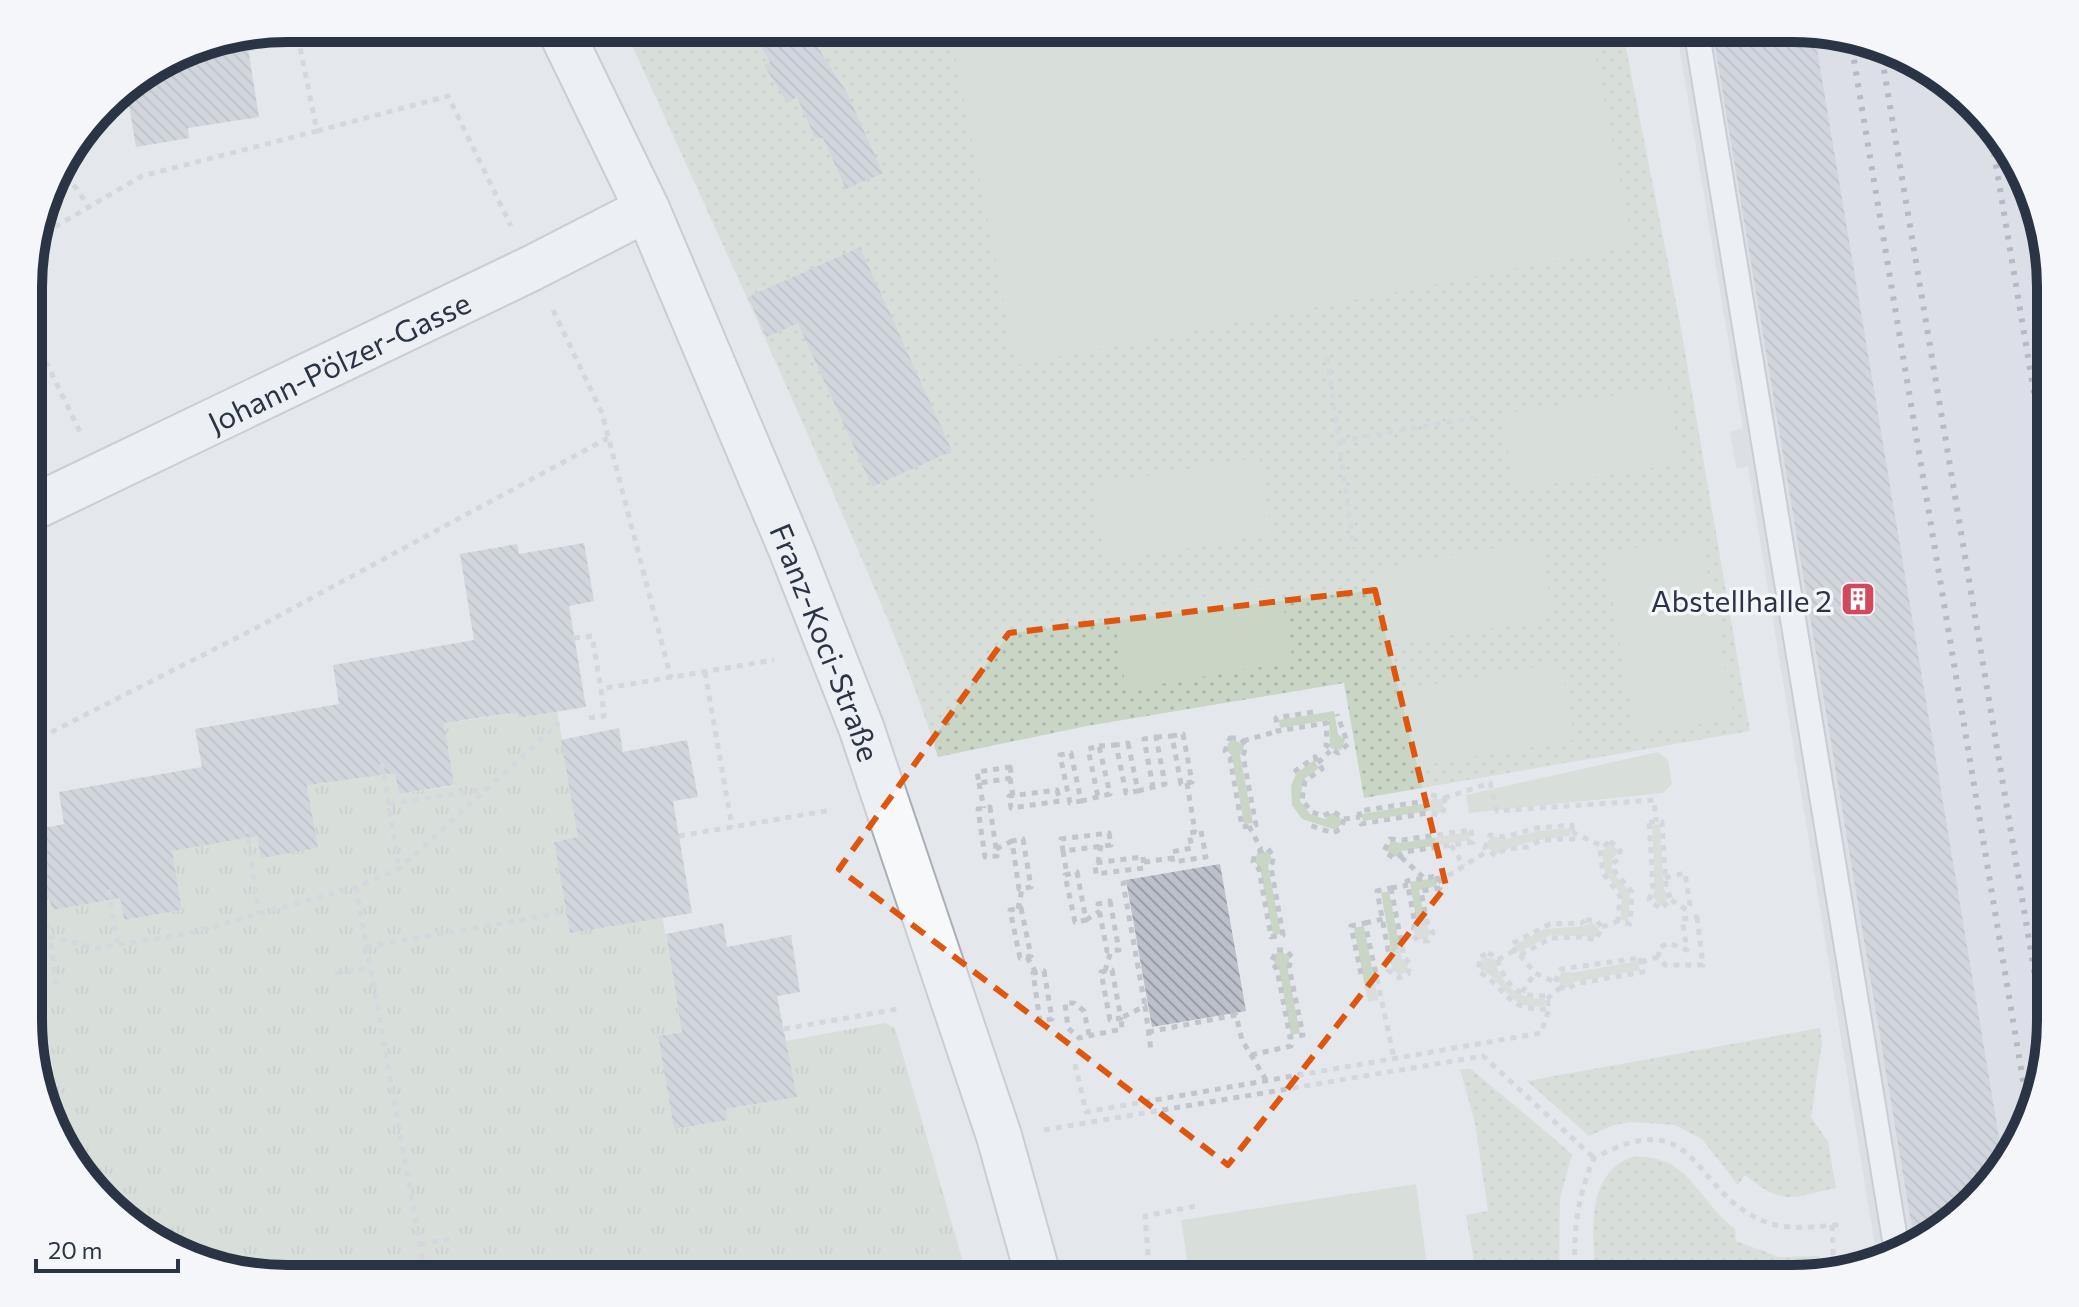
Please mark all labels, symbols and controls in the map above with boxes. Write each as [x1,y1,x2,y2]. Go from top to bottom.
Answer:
street label: Johann-Pölzer-Gasse [201,282,476,440]
street label: Franz-Koci-Straße [764,517,890,765]
building icon: Abstellhalle 2 [1839,580,1877,618]
place label: Abstellhalle 2 [1651,581,1832,618]
scale bar [36,1223,178,1273]
text: 20 m [48,1235,102,1264]

